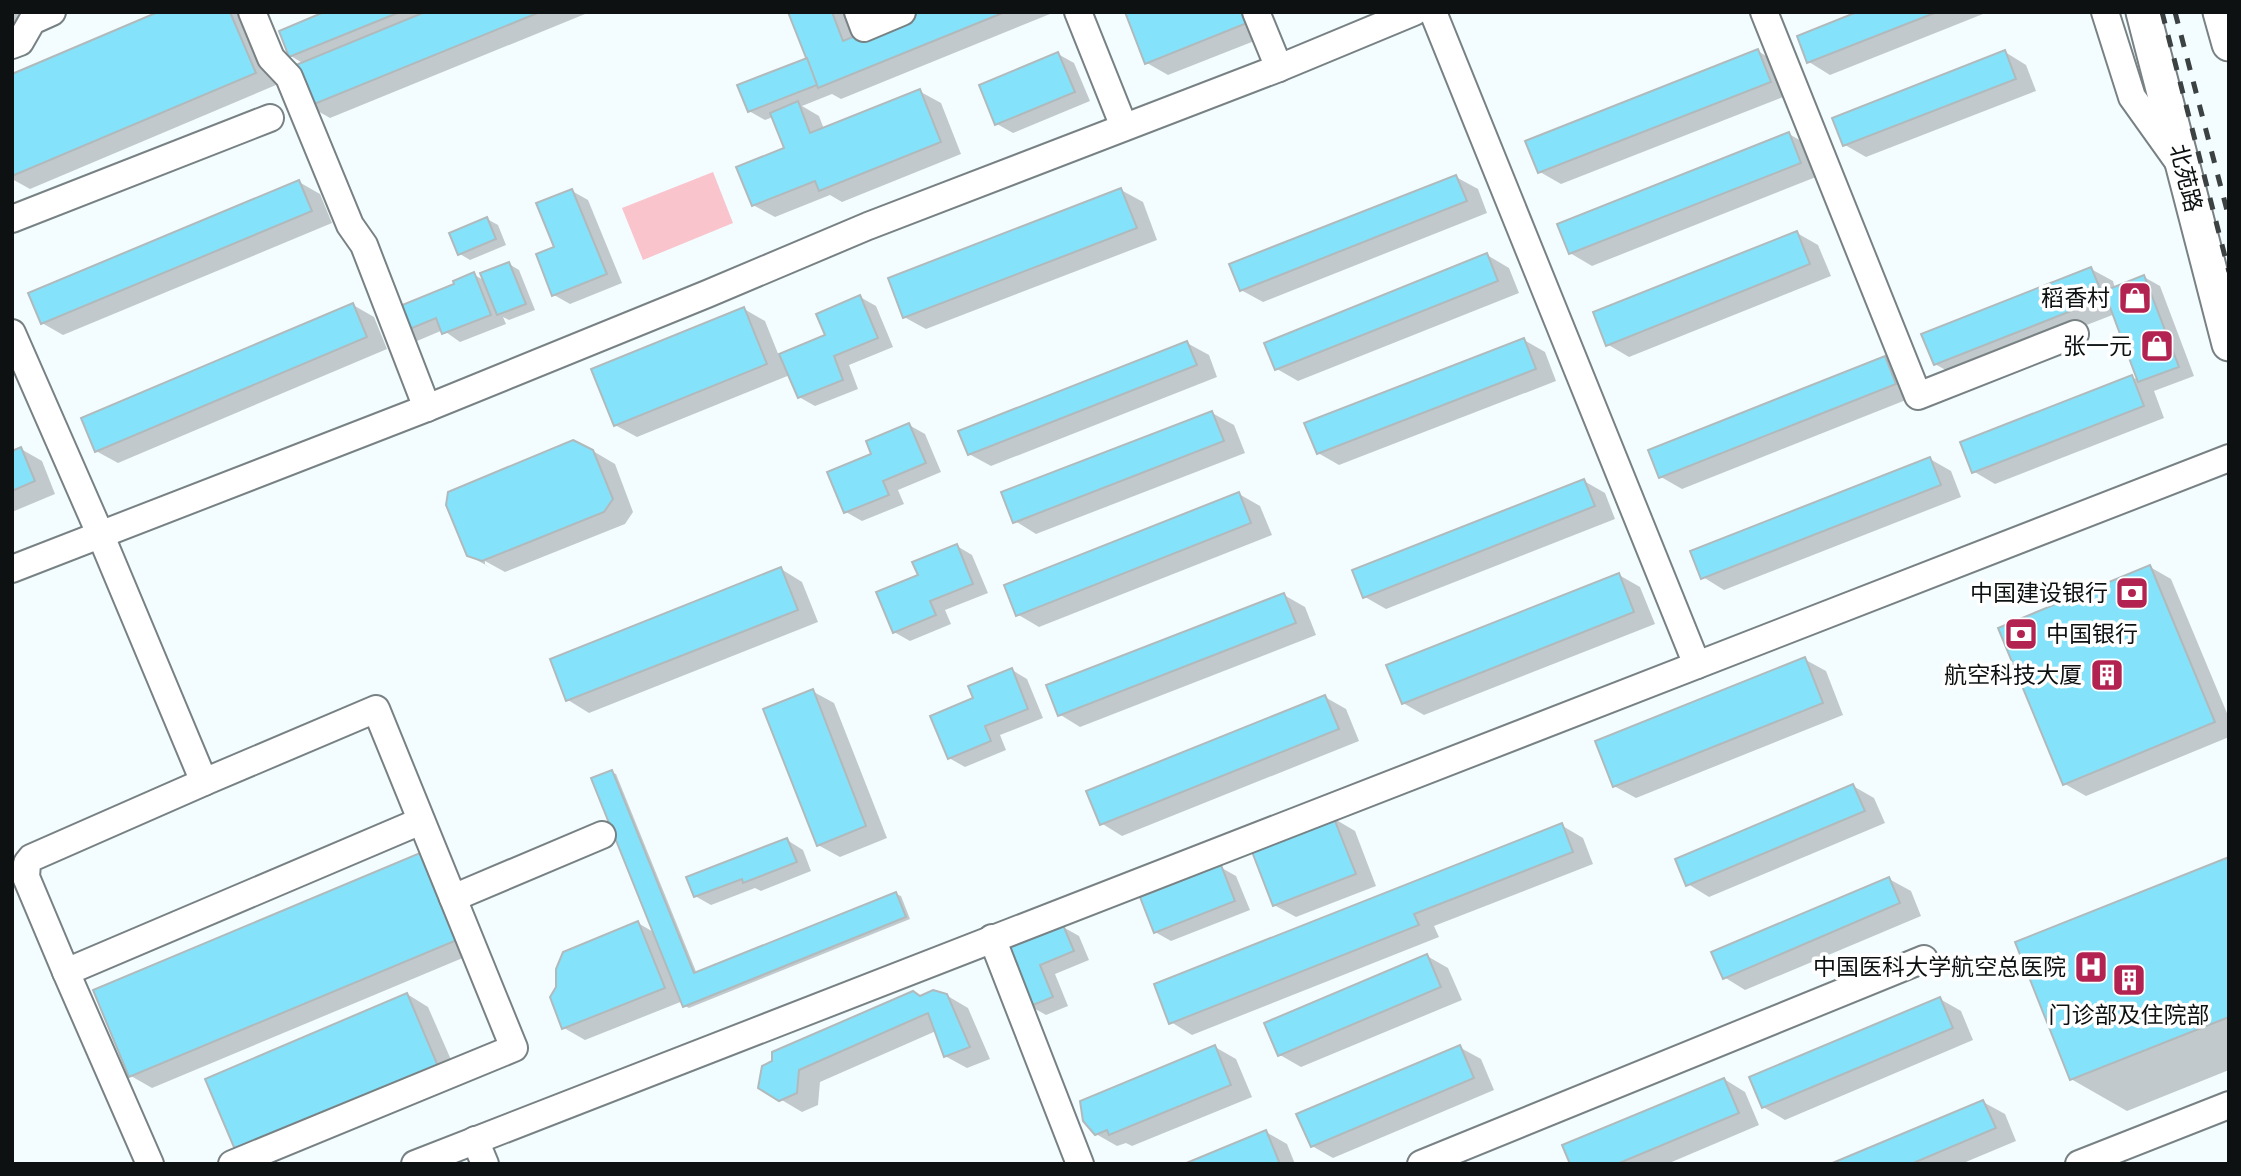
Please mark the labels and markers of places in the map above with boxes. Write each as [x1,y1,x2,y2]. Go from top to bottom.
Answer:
shop icon: 稻香村 [2116,279,2154,317]
place label: 稻香村 [2041,283,2110,313]
shop icon: 张一元 [2138,327,2176,365]
place label: 张一元 [2063,331,2132,361]
bank icon: 中国建设银行 [2113,574,2151,612]
place label: 中国建设银行 [1970,578,2108,608]
bank icon: 中国银行 [2002,615,2040,653]
place label: 中国银行 [2046,619,2138,649]
building icon: 航空科技大厦 [2088,656,2126,694]
place label: 航空科技大厦 [1944,660,2082,690]
hospital icon: 中国医科大学航空总医院 [2072,948,2110,986]
place label: 中国医科大学航空总医院 [1813,952,2066,982]
building icon: 门诊部及住院部 [2110,961,2148,999]
place label: 门诊部及住院部 [2049,1000,2210,1030]

